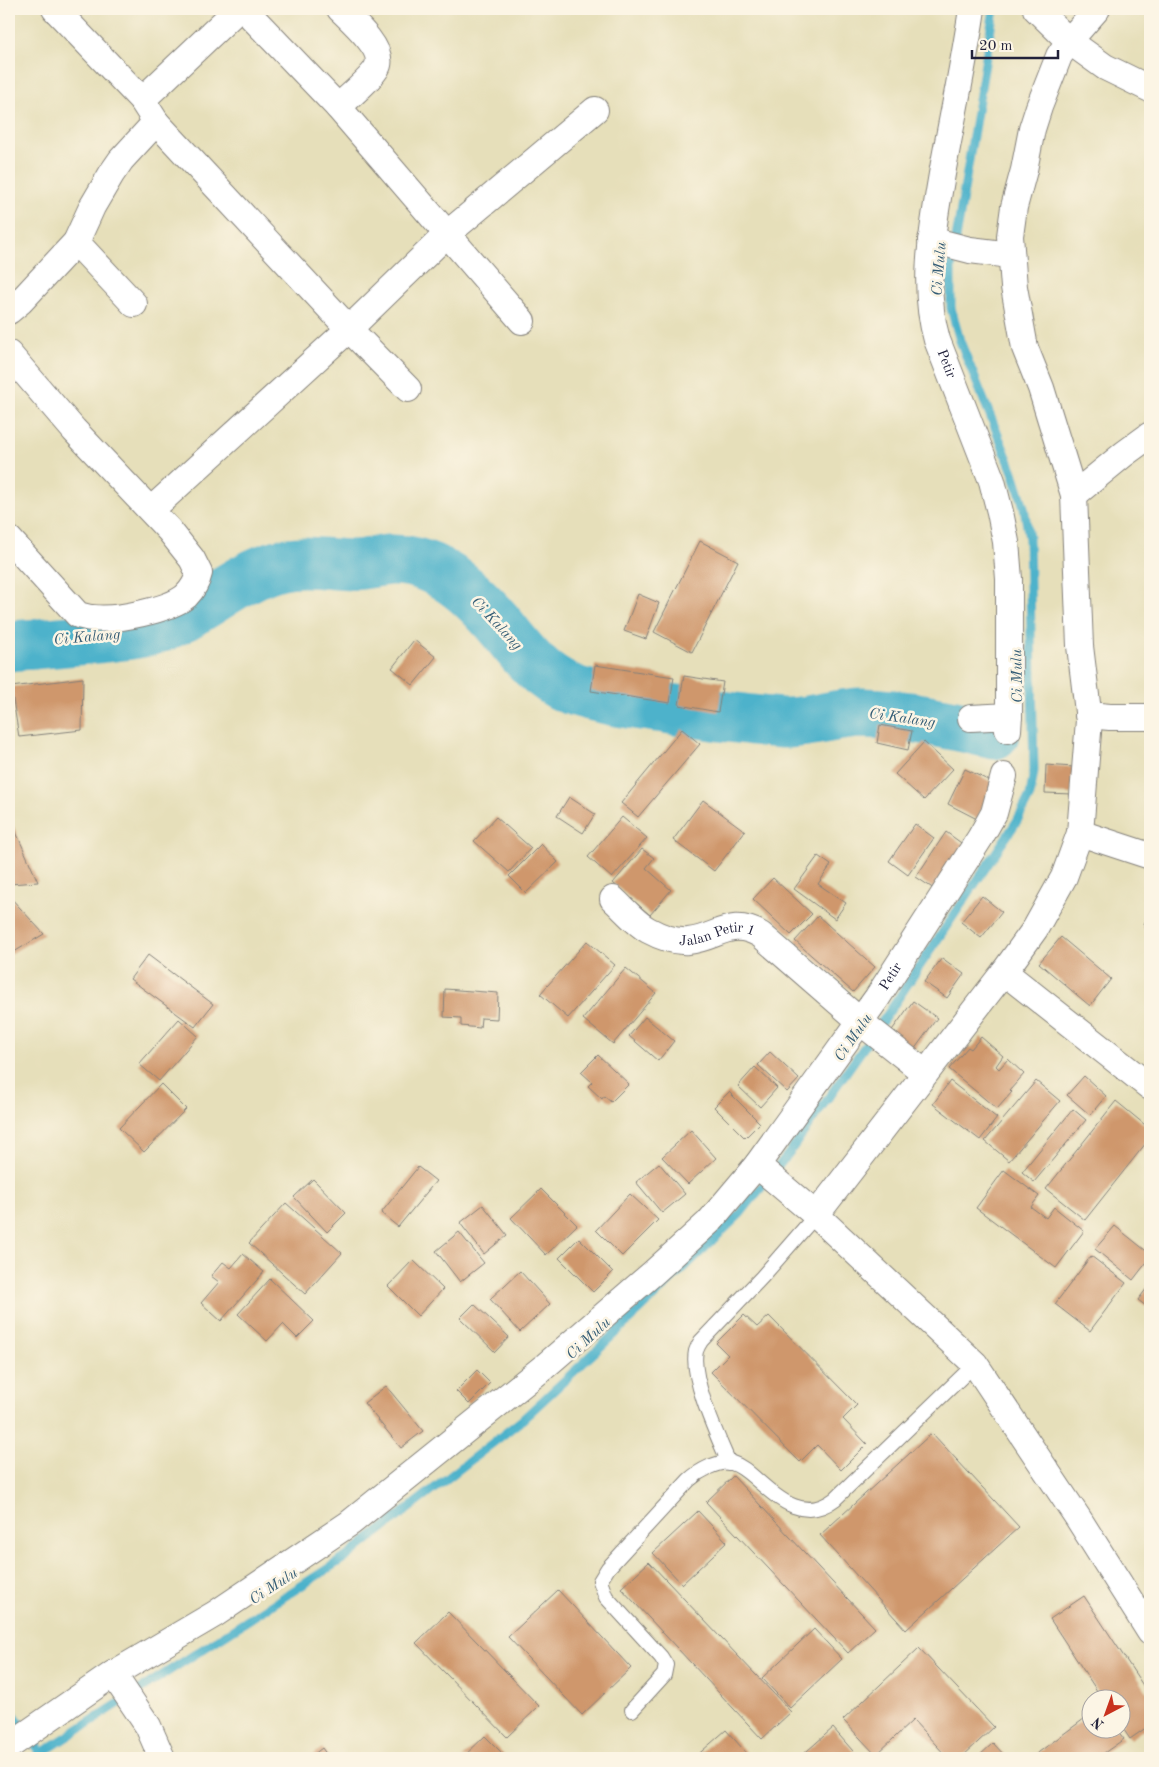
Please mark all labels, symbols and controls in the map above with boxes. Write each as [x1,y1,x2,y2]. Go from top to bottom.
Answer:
scale bar [972,28,1058,60]
text: 20 m [979,39,1013,54]
water label: Ci Mulu [930,241,950,297]
street label: Petir [934,348,958,381]
water label: Ci Kalang [468,594,524,654]
water label: Ci Kalang [53,628,121,648]
water label: Ci Mulu [1010,648,1026,703]
water label: Ci Kalang [868,707,936,731]
street label: Jalan Petir 1 [679,921,757,948]
street label: Petir [877,960,905,993]
water label: Ci Mulu [832,1011,876,1064]
water label: Ci Mulu [564,1315,614,1363]
water label: Ci Mulu [247,1566,301,1608]
north arrow [1082,1690,1132,1740]
text: N [1089,1714,1107,1732]

